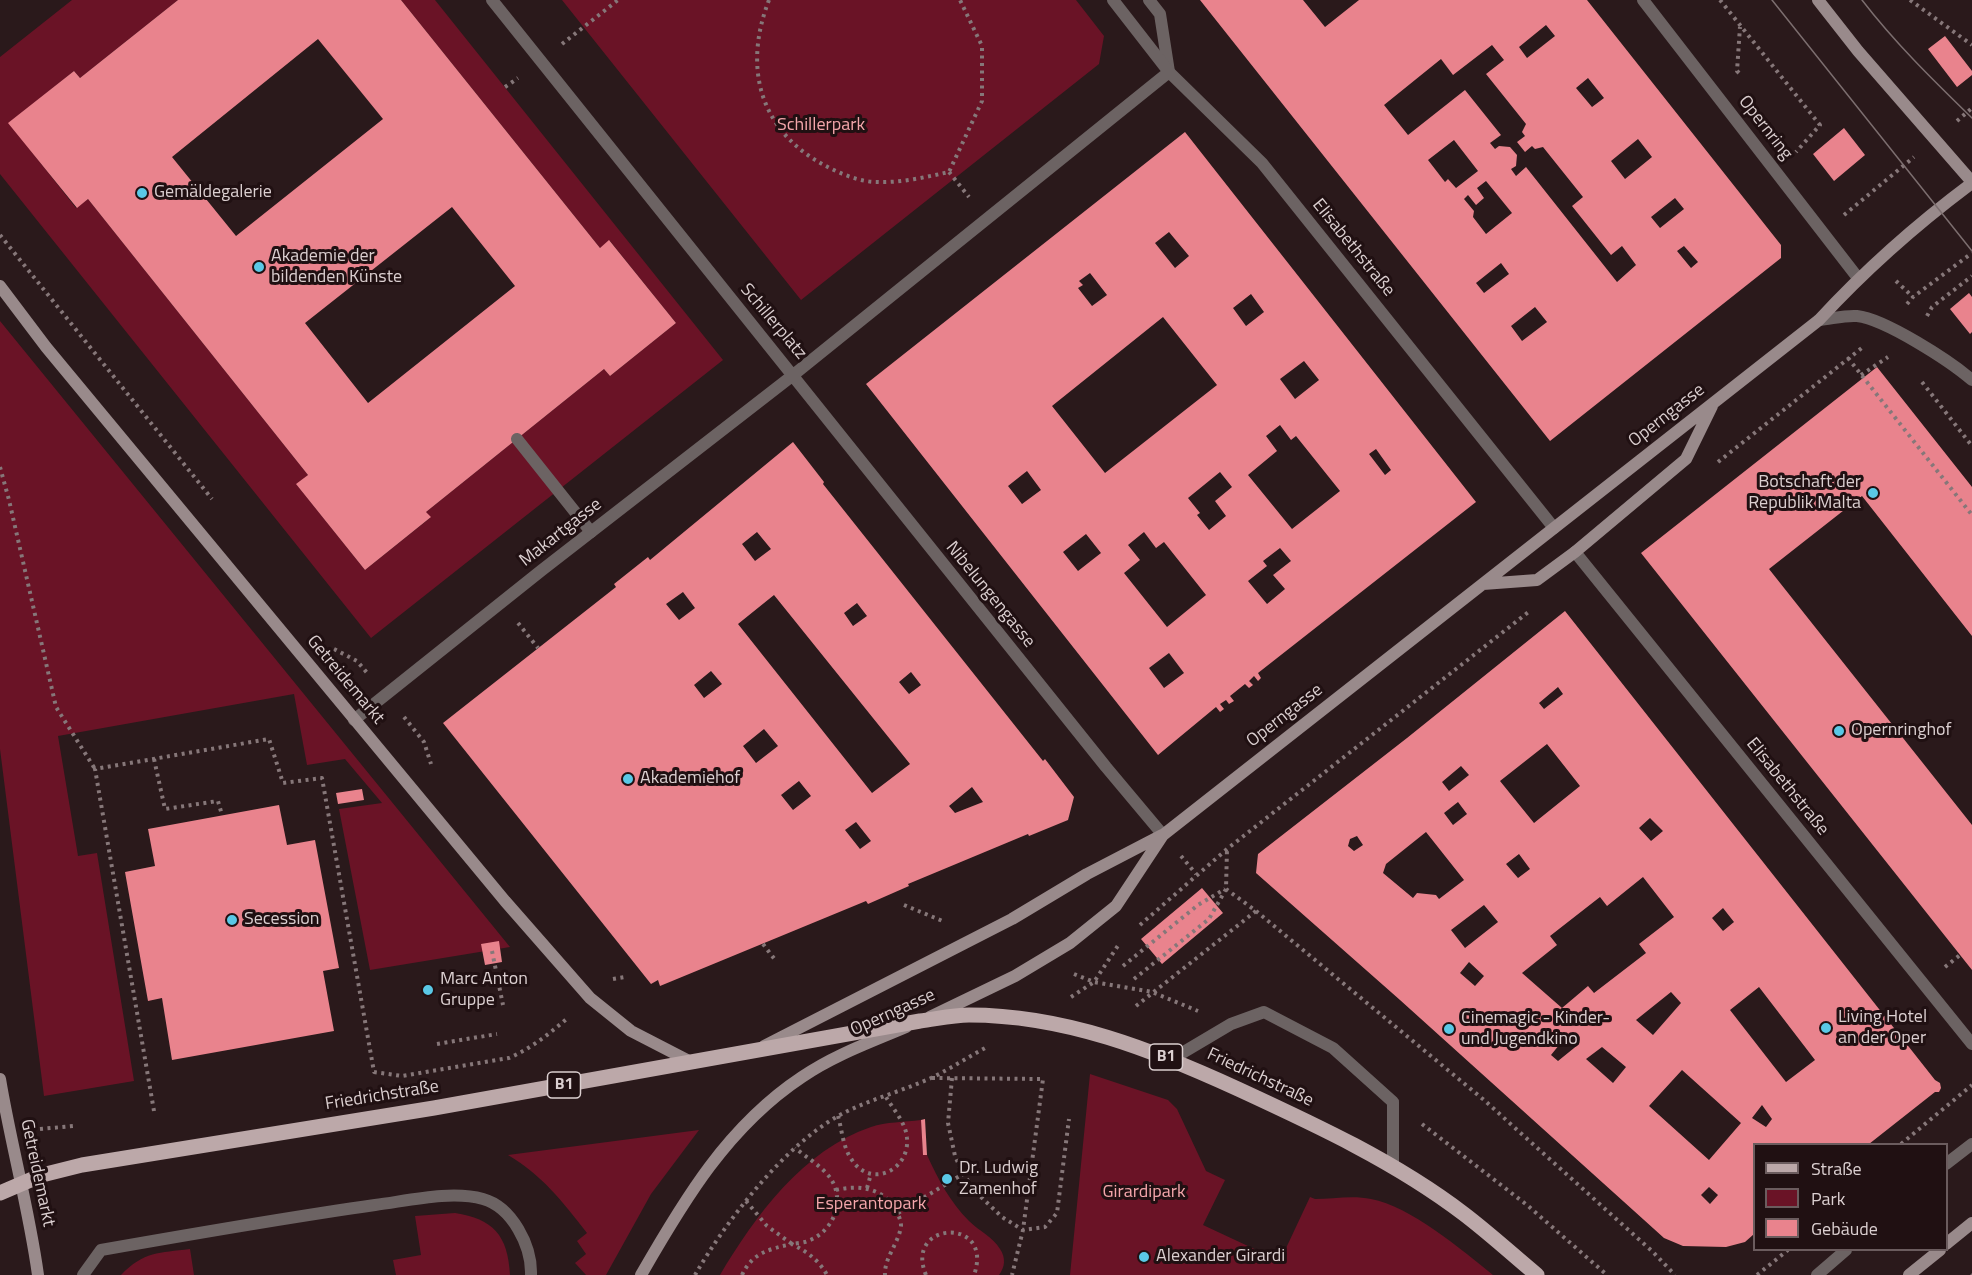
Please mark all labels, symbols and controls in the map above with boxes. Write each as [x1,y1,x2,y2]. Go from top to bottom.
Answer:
street label: Opernring [1733,92,1797,164]
park label: Schillerpark [777,115,865,137]
place label: Gemäldegalerie [154,182,272,204]
marker: Gemäldegalerie [135,186,149,200]
street label: Elisabethstraße [1307,195,1399,301]
place label: Akademie der bildenden Künste [271,246,402,288]
marker: Akademie der bildenden Künste [252,260,266,274]
street label: Schillerplatz [735,280,811,364]
street label: Operngasse [1625,380,1709,452]
place label: Botschaft der Republik Malta [1748,472,1861,514]
marker: Botschaft der Republik Malta [1866,486,1880,500]
street label: Makartgasse [516,494,606,572]
street label: Nibelungengasse [941,538,1039,652]
street label: Getreidemarkt [302,631,388,729]
street label: Operngasse [1243,680,1327,752]
place label: Opernringhof [1851,720,1952,742]
marker: Opernringhof [1832,724,1846,738]
street label: Elisabethstraße [1741,734,1833,840]
place label: Akademiehof [640,768,740,790]
marker: Akademiehof [621,772,635,786]
place label: Secession [244,909,320,931]
marker: Secession [225,913,239,927]
place label: Marc Anton Gruppe [440,969,528,1012]
marker: Marc Anton Gruppe [421,983,435,997]
street label: Operngasse [847,985,939,1041]
place label: Living Hotel an der Oper [1838,1007,1927,1050]
place label: Cinemagic - Kinder- und Jugendkino [1461,1008,1610,1050]
marker: Living Hotel an der Oper [1819,1021,1833,1035]
marker: Cinemagic - Kinder- und Jugendkino [1442,1022,1456,1036]
road number: B1 [1150,1044,1182,1070]
street label: Friedrichstraße [1203,1044,1317,1112]
road number: B1 [548,1072,580,1098]
street label: Friedrichstraße [324,1076,440,1116]
street label: Getreidemarkt [15,1117,59,1229]
legend [1753,1143,1948,1251]
text: Straße [1811,1155,1862,1182]
place label: Dr. Ludwig Zamenhof [959,1158,1038,1200]
marker: Dr. Ludwig Zamenhof [940,1172,954,1186]
park label: Girardipark [1102,1182,1186,1204]
text: Park [1811,1185,1845,1212]
park label: Esperantopark [816,1194,926,1216]
text: Gebäude [1811,1215,1878,1242]
place label: Alexander Girardi [1156,1246,1285,1268]
marker: Alexander Girardi [1137,1250,1151,1264]

